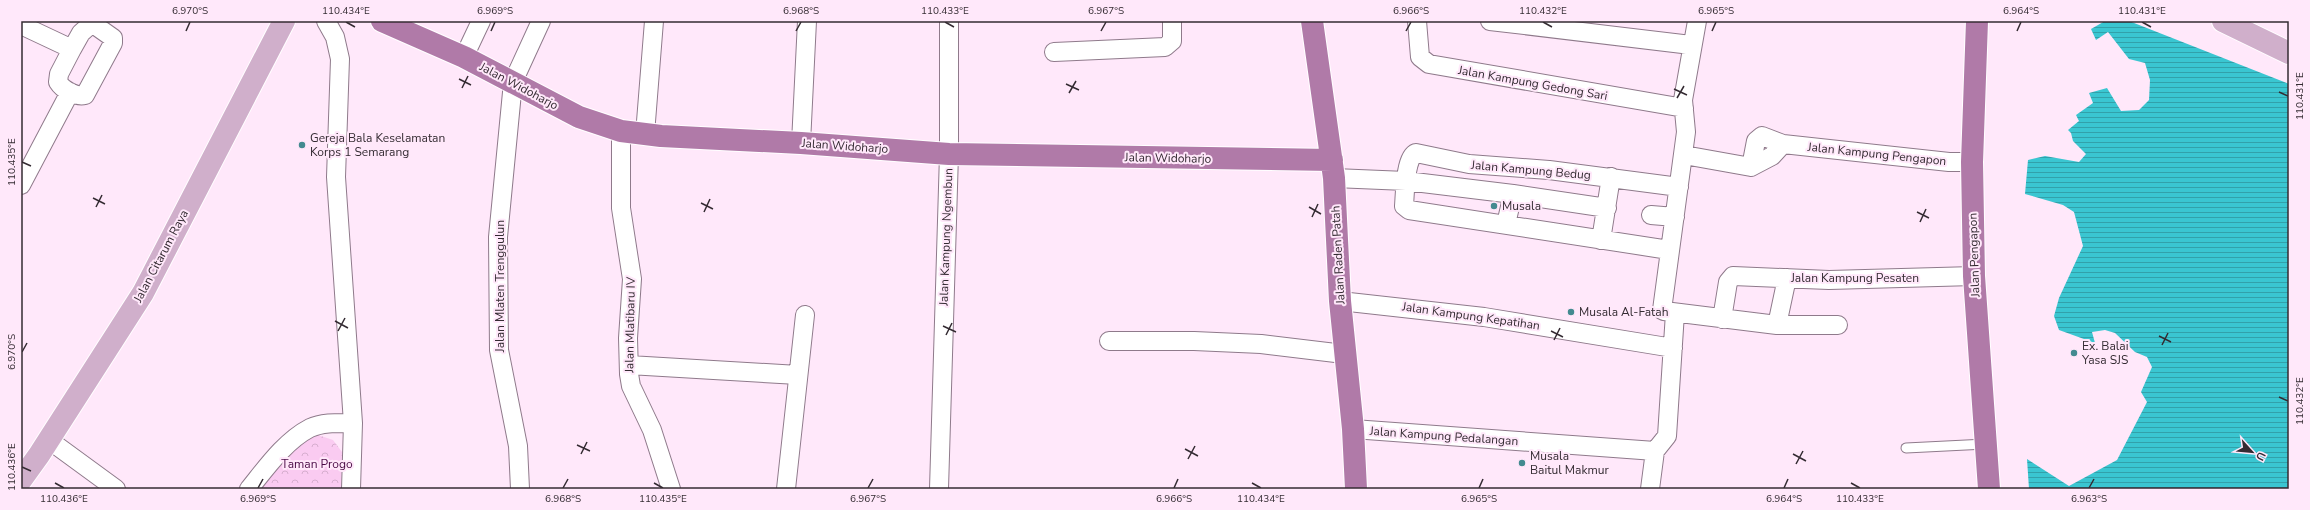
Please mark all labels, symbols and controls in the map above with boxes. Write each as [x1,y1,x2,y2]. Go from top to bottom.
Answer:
text: 6.970°S [172,4,208,18]
text: 110.434°E [322,4,370,18]
text: 6.969°S [477,4,513,18]
text: 6.968°S [783,4,819,18]
text: 110.433°E [921,4,969,18]
text: 6.967°S [1088,4,1124,18]
text: 6.966°S [1393,4,1429,18]
text: 110.432°E [1519,4,1567,18]
text: 6.965°S [1698,4,1734,18]
text: 6.964°S [2003,4,2039,18]
text: 110.431°E [2118,4,2166,18]
street label: Jalan Widoharjo [476,58,561,114]
street label: Jalan Kampung Gedong Sari [1456,62,1609,104]
text: 110.431°E [2293,72,2307,120]
place label: Gereja Bala Keselamatan Korps 1 Semarang [310,130,445,160]
street label: Jalan Widoharjo [800,135,889,157]
text: 110.435°E [5,138,19,186]
street label: Jalan Kampung Pengapon [1806,139,1947,169]
marker: Gereja Bala Keselamatan Korps 1 Semarang [297,140,307,150]
street label: Jalan Widoharjo [1124,149,1212,167]
street label: Jalan Kampung Bedug [1469,157,1592,183]
street label: Jalan Kampung Ngembun [936,168,956,307]
place label: Musala [1502,198,1541,214]
marker: Musala [1489,201,1499,211]
street label: Jalan Raden Patah [1327,205,1349,306]
street label: Jalan Citarum Raya [129,207,192,306]
street label: Jalan Pengapon [1965,213,1984,298]
street label: Jalan Mlaten Trenggulun [492,220,508,353]
street label: Jalan Kampung Pesaten [1790,270,1919,286]
street label: Jalan Mlatibaru IV [621,276,639,374]
street label: Jalan Kampung Kepatihan [1400,298,1541,334]
place label: Musala Al-Fatah [1579,304,1669,320]
marker: Musala Al-Fatah [1566,307,1576,317]
text: 6.970°S [5,334,19,370]
place label: Ex. Balai Yasa SJS [2081,338,2128,368]
marker: Ex. Balai Yasa SJS [2069,348,2079,358]
text: 110.432°E [2293,377,2307,425]
street label: Jalan Kampung Pedalangan [1368,423,1519,449]
north arrow [2232,432,2272,472]
text: 110.436°E [5,443,19,491]
place label: Musala Baitul Makmur [1530,448,1609,478]
text: U [2252,449,2269,463]
park label: Taman Progo [281,456,353,472]
marker: Musala Baitul Makmur [1517,458,1527,468]
text: 110.436°E [40,492,88,506]
text: 6.969°S [240,492,276,506]
text: 6.968°S [545,492,581,506]
text: 110.435°E [639,492,687,506]
text: 6.967°S [850,492,886,506]
text: 6.966°S [1156,492,1192,506]
text: 110.434°E [1237,492,1285,506]
text: 6.965°S [1461,492,1497,506]
text: 6.964°S [1766,492,1802,506]
text: 110.433°E [1836,492,1884,506]
text: 6.963°S [2071,492,2107,506]

